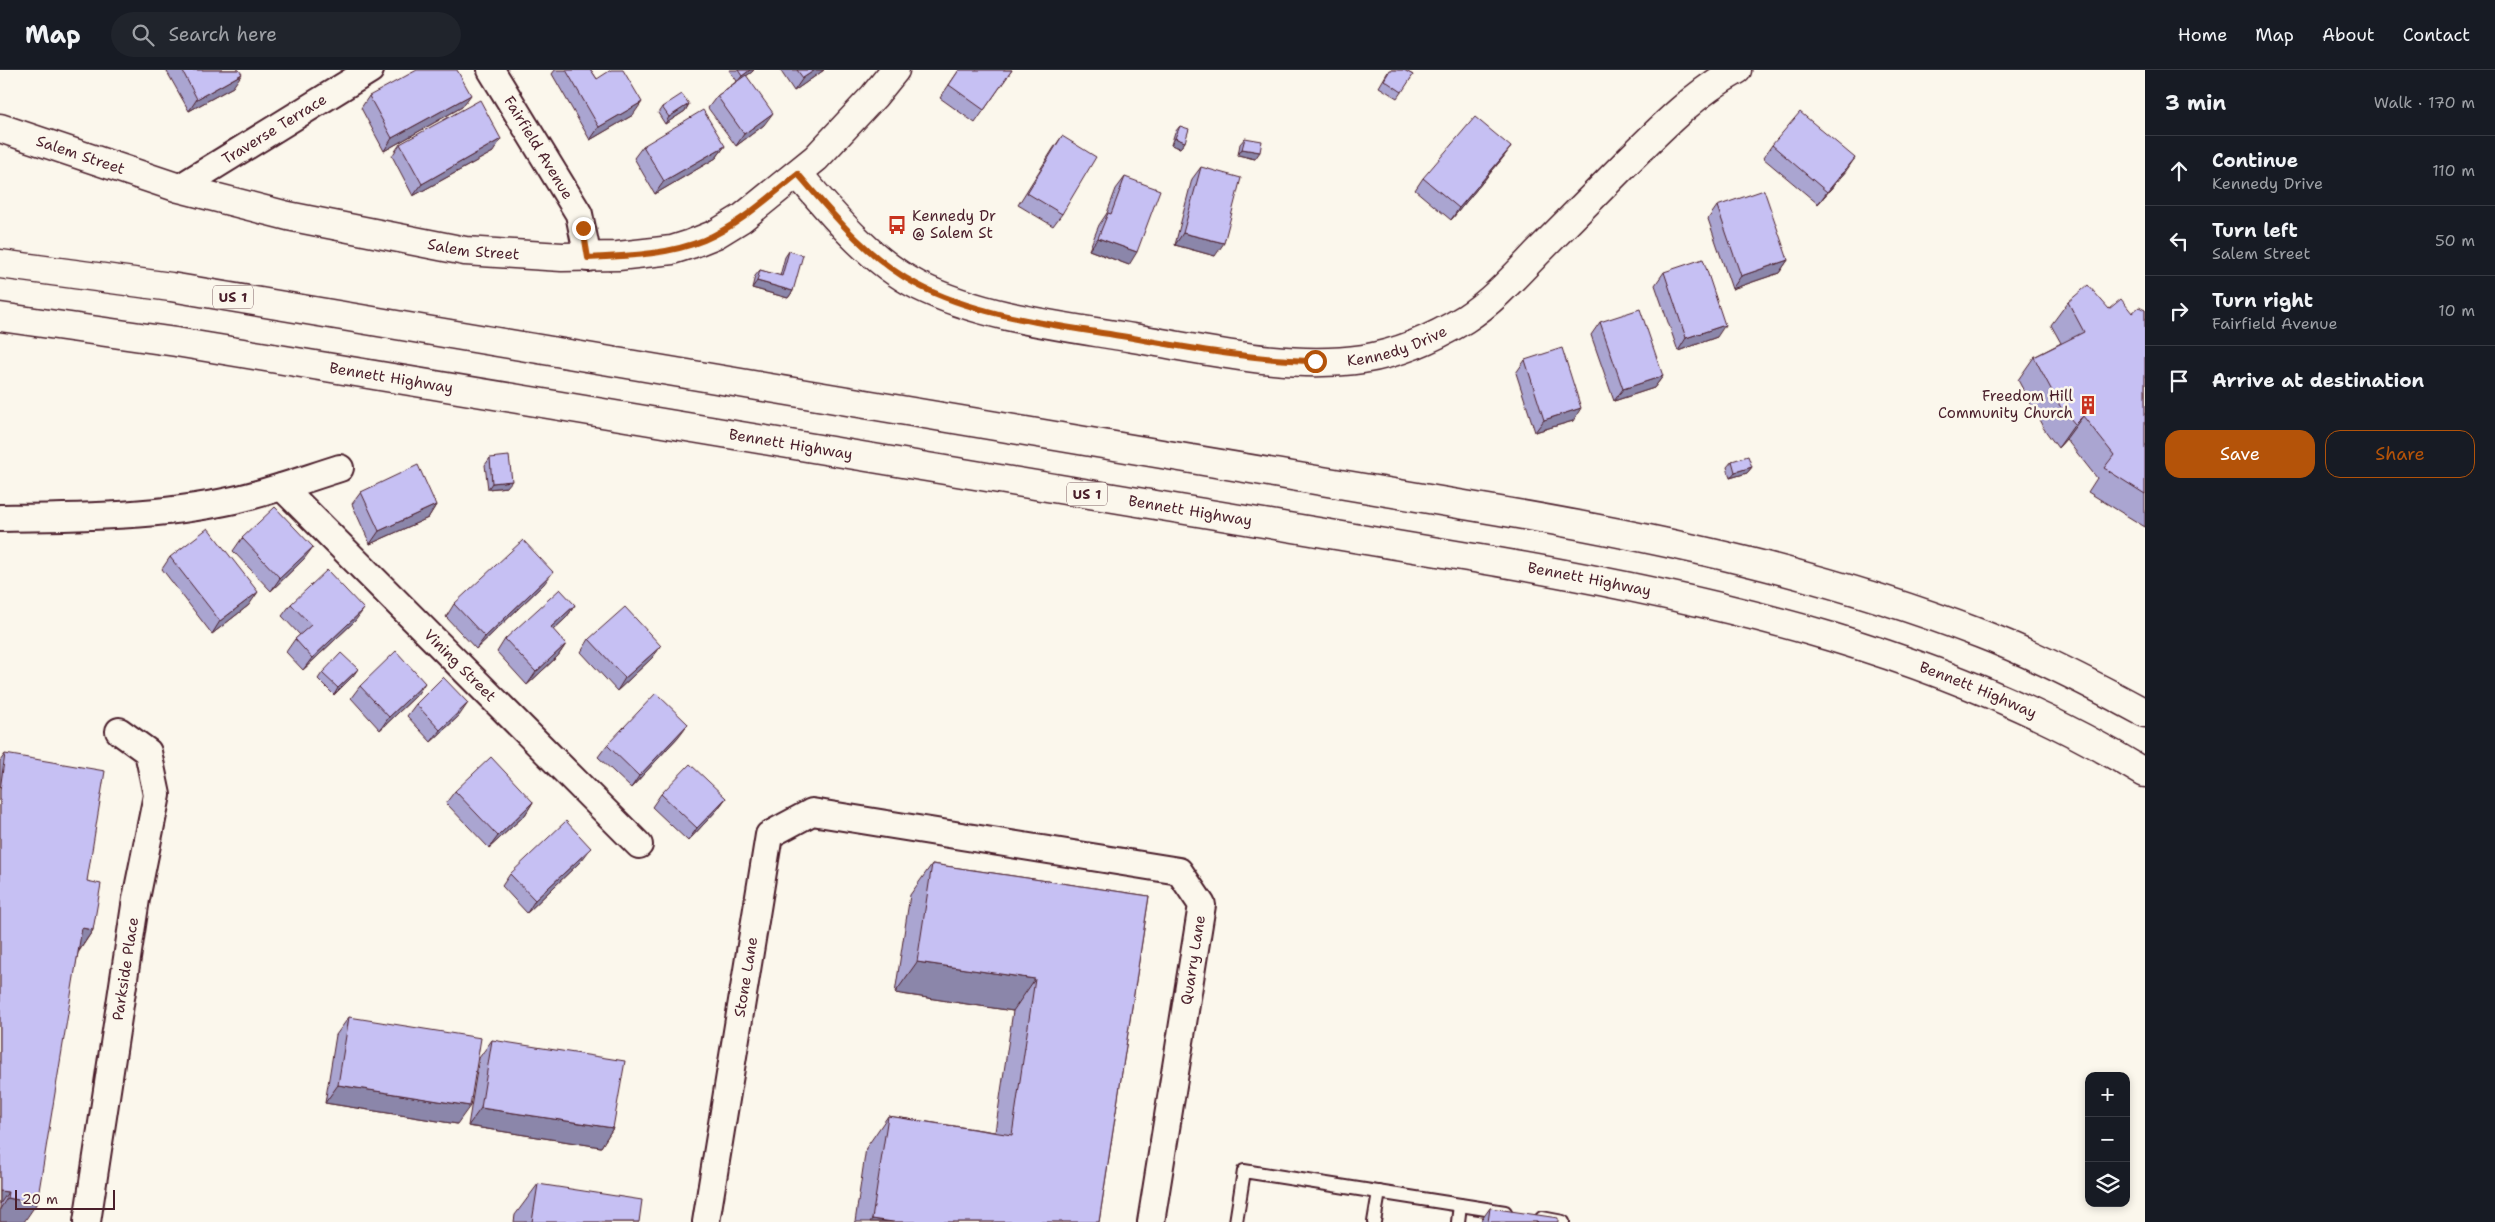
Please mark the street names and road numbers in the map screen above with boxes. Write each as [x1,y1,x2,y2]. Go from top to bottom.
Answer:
street label: Traverse Terrace [218,89,330,169]
street label: Fairfield Avenue [499,92,578,203]
street label: Salem Street [34,131,128,179]
street label: Salem Street [426,234,520,264]
road number: US 1 [213,286,253,308]
street label: Kennedy Drive [1346,321,1450,371]
street label: Bennett Highway [328,358,455,398]
street label: Bennett Highway [727,424,854,464]
road number: US 1 [1067,482,1107,506]
street label: Bennett Highway [1127,491,1254,531]
street label: Bennett Highway [1526,557,1653,601]
street label: Vining Street [419,625,500,706]
street label: Bennett Highway [1917,657,2040,723]
street label: Quarry Lane [1176,914,1210,1006]
street label: Parkside Place [108,916,143,1022]
street label: Stone Lane [729,936,762,1019]

